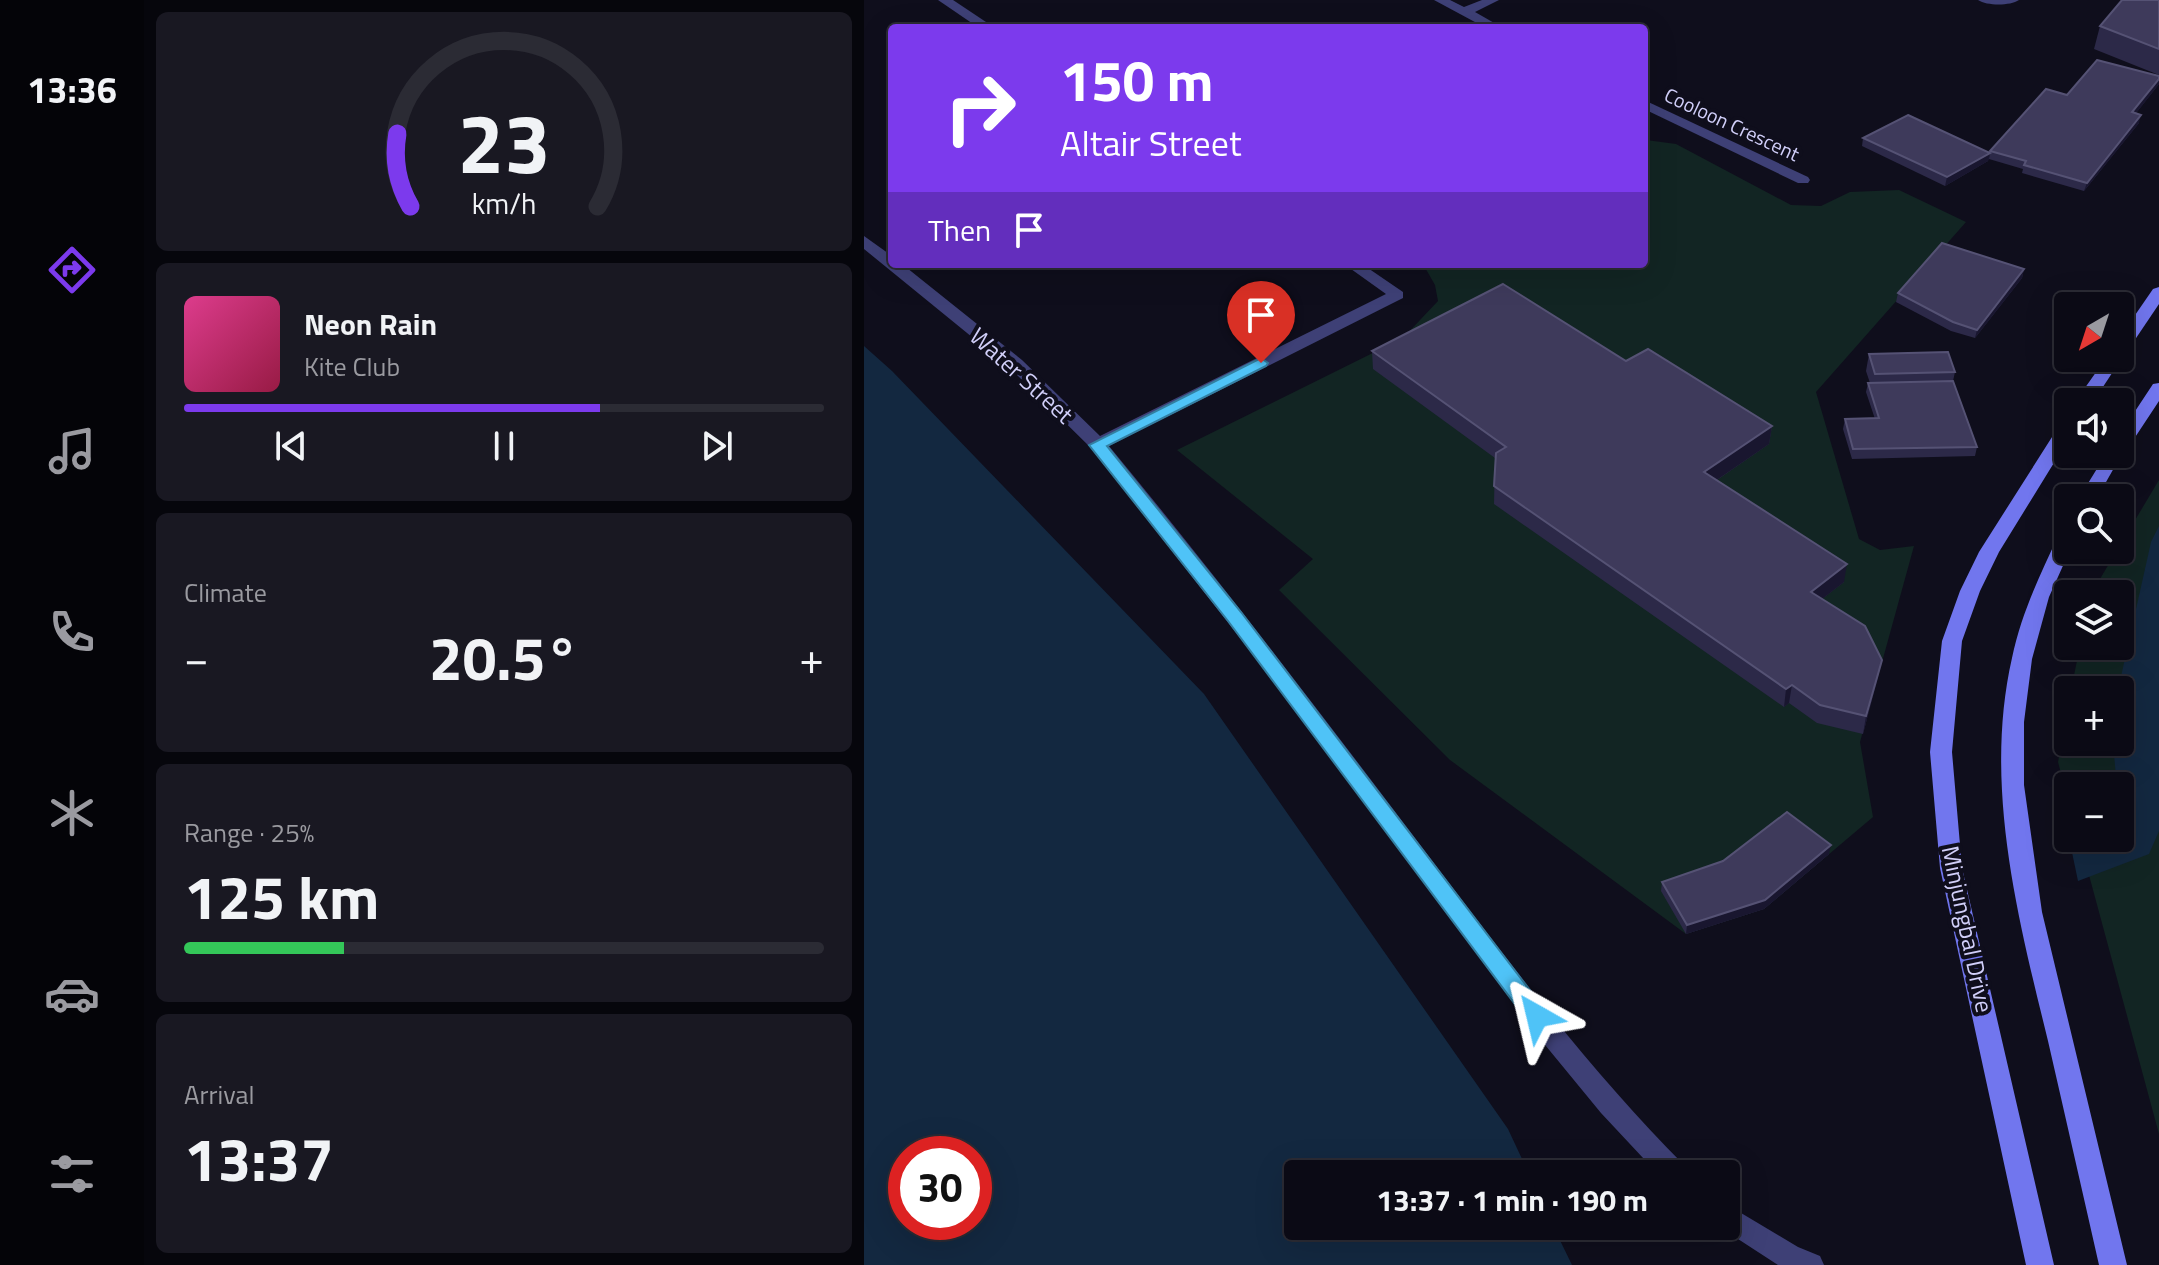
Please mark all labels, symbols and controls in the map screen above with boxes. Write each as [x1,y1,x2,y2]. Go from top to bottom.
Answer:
text: 150 m [1060,38,1213,123]
icon: right [928,56,1032,160]
text: 13:36 [27,62,117,117]
text: 23 [457,79,551,205]
street label: Cooloon Crescent [1659,79,1805,169]
text: Altair Street [1060,115,1242,170]
text: km/h [472,182,536,225]
text: Then [928,207,991,253]
icon: arrive [1007,208,1051,252]
icon: directions [44,242,100,298]
pin [1227,281,1295,363]
north arrow [2054,292,2134,372]
map controls [2054,292,2134,852]
icon: arrive [1239,293,1283,337]
text: Neon Rain [304,301,437,347]
street label: Water Street [962,318,1082,432]
text: Kite Club [304,347,400,386]
button: sound [2054,388,2134,468]
icon: music [44,423,100,479]
icon: previous [269,424,313,468]
icon: pause [482,424,526,468]
icon: next [695,424,739,468]
button: search [2054,484,2134,564]
text: Climate [184,573,267,612]
button: layers [2054,580,2134,660]
icon: phone [44,604,100,660]
text: 20.5° [429,612,579,703]
text: − [184,624,209,691]
text: + [799,624,824,691]
button: + [2054,676,2134,756]
button: − [2054,772,2134,852]
icon: climate [44,785,100,841]
text: Range · 25% [184,813,314,852]
street label: Minjungbal Drive [1933,842,2003,1016]
text: 125 km [184,851,379,942]
icon: car [44,966,100,1022]
position arrow [1495,974,1579,1058]
text: Arrival [184,1075,255,1114]
text: 13:37 [184,1113,334,1204]
speed limit sign: 30 [888,1136,992,1240]
icon: filters [44,1146,100,1202]
text: 13:37 · 1 min · 190 m [1376,1177,1648,1223]

